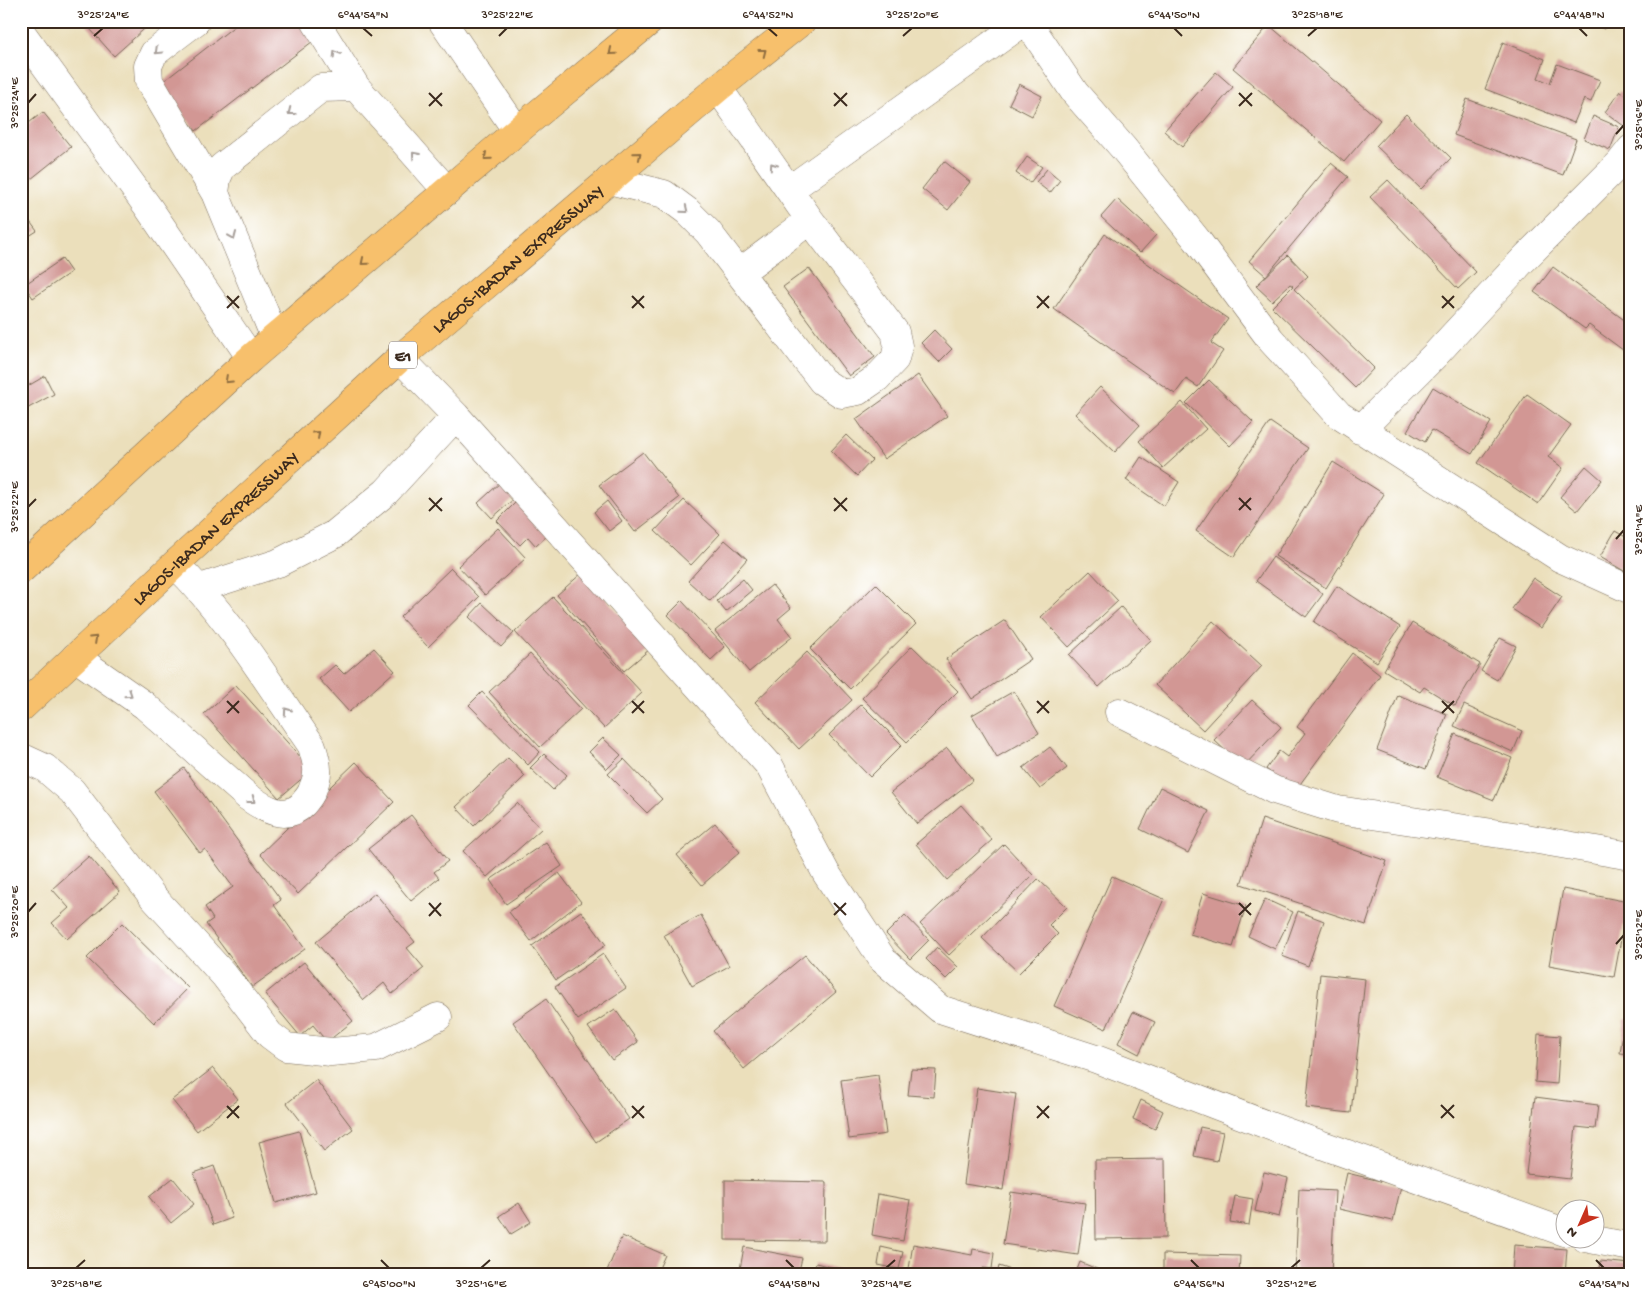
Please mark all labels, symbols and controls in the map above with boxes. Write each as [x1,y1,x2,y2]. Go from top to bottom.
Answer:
text: 3°25'24"E [77,9,129,23]
text: 6°44'54"N [338,9,389,23]
text: 3°25'22"E [480,9,533,23]
text: 6°44'52"N [743,9,794,23]
text: 3°25'20"E [885,9,939,23]
text: 6°44'50"N [1148,9,1200,23]
text: 3°25'18"E [1291,9,1343,23]
text: 6°44'48"N [1554,9,1605,23]
one-way arrow [155,45,164,54]
one-way arrow [609,47,618,55]
one-way arrow [757,49,766,57]
one-way arrow [332,50,342,59]
text: 3°25'24"E [9,77,23,129]
text: 3°25'16"E [1633,99,1647,151]
one-way arrow [288,106,297,114]
one-way arrow [412,151,421,160]
one-way arrow [484,151,493,160]
one-way arrow [632,153,641,161]
one-way arrow [770,162,779,171]
street label: LAGOS-IBADAN EXPRESSWAY [429,181,609,339]
one-way arrow [680,205,689,214]
one-way arrow [226,231,237,240]
one-way arrow [360,256,369,265]
road number: E1 [389,342,417,368]
one-way arrow [224,374,233,383]
one-way arrow [312,431,321,440]
street label: LAGOS-IBADAN EXPRESSWAY [129,448,304,611]
text: 3°25'22"E [9,481,23,534]
text: 3°25'14"E [1633,505,1647,556]
one-way arrow [89,635,98,644]
one-way arrow [123,688,133,697]
one-way arrow [284,707,293,716]
one-way arrow [247,794,256,803]
text: 3°25'20"E [9,885,23,939]
text: 3°25'12"E [1633,909,1647,961]
north arrow [1554,1198,1604,1248]
text: N [1563,1222,1582,1241]
text: 3°25'18"E [50,1278,102,1292]
text: 6°45'00"N [363,1278,416,1292]
text: 3°25'16"E [455,1278,507,1292]
text: 6°44'58"N [768,1278,820,1292]
text: 3°25'14"E [860,1278,911,1292]
text: 6°44'56"N [1173,1278,1225,1292]
text: 3°25'12"E [1265,1278,1317,1292]
text: 6°44'54"N [1579,1278,1630,1292]

